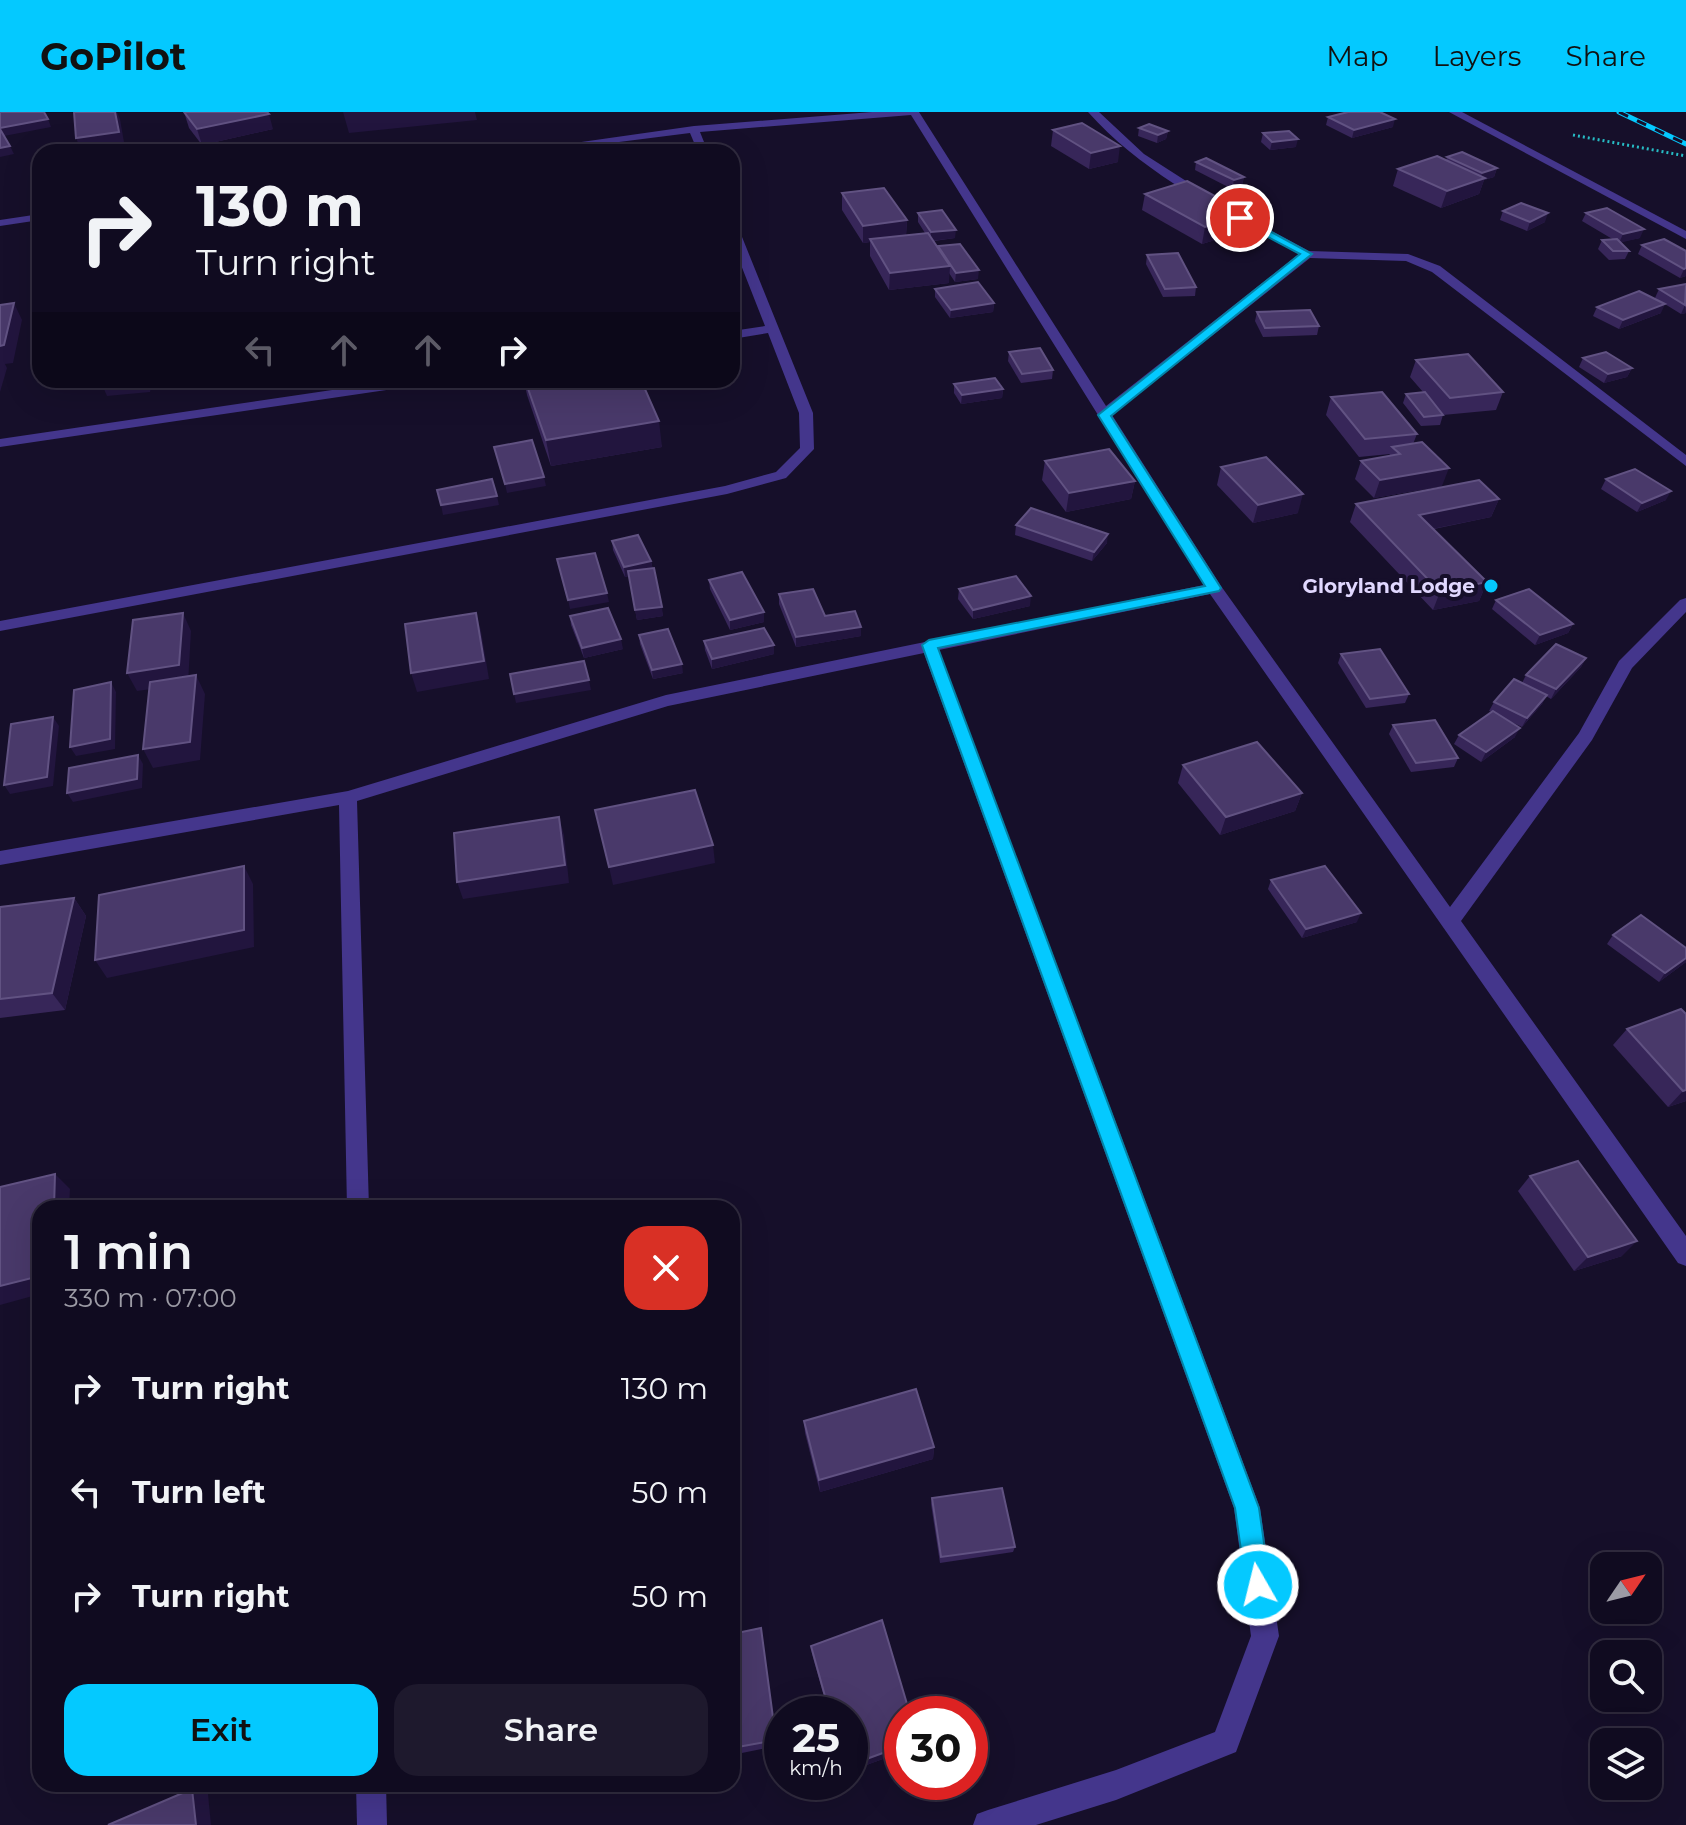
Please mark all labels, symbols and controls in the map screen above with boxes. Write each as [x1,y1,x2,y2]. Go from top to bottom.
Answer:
text: GoPilot [40,33,186,80]
text: Map [1326,39,1389,73]
text: Layers [1433,39,1522,73]
text: Share [1566,39,1646,73]
text: 130 m [196,172,364,240]
icon: right [64,176,168,280]
pin [1206,184,1274,252]
icon: arrive [1218,196,1262,240]
text: Turn right [196,240,376,284]
icon: left [238,328,282,372]
icon: ahead [322,328,366,372]
icon: ahead [406,328,450,372]
icon: right [490,328,534,372]
place label: Gloryland Lodge [1303,574,1475,598]
marker: Gloryland Lodge [1482,577,1500,595]
text: 1 min [64,1223,193,1281]
button: close [624,1226,708,1310]
text: 330 m · 07:00 [64,1282,237,1314]
icon: right [64,1366,108,1410]
text: Turn right [132,1370,289,1407]
text: 130 m [621,1370,708,1407]
icon: left [64,1470,108,1514]
text: Turn left [132,1474,265,1511]
text: 50 m [631,1474,708,1511]
position arrow [1216,1543,1300,1627]
north arrow [1590,1552,1662,1624]
map controls [1590,1552,1662,1800]
icon: right [64,1574,108,1618]
text: Turn right [132,1578,289,1615]
text: 50 m [631,1578,708,1615]
button: search [1590,1640,1662,1712]
button: Exit [64,1684,378,1776]
button: Share [394,1684,708,1776]
speed limit sign: 30 [884,1696,988,1800]
text: 25 [792,1713,840,1762]
button: layers [1590,1728,1662,1800]
text: km/h [789,1756,843,1780]

